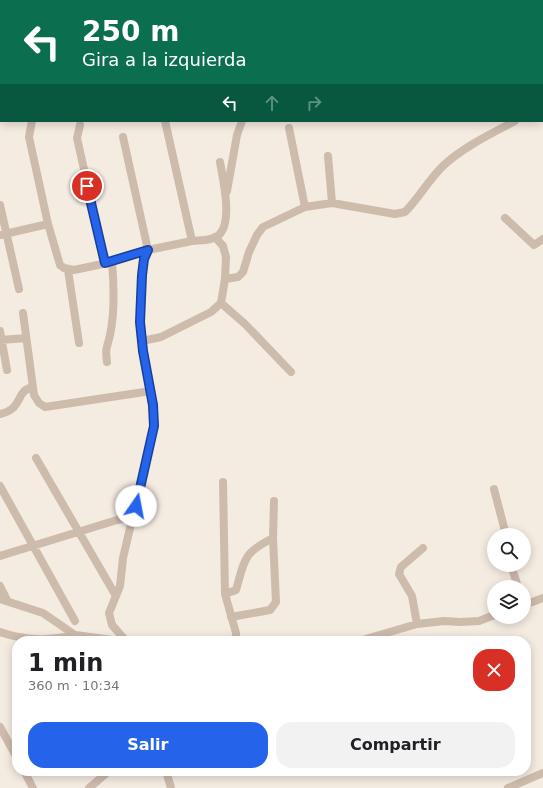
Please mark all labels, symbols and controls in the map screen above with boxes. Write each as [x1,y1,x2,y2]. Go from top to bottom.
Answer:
text: 250 m [82,15,179,48]
icon: left [16,16,68,68]
text: Gira a la izquierda [82,49,247,70]
icon: left [219,92,241,114]
icon: ahead [261,92,283,114]
icon: right [303,92,325,114]
pin [70,169,104,203]
icon: arrive [76,175,98,197]
position arrow [115,485,157,527]
map controls [487,528,531,624]
button: search [487,528,531,572]
button: layers [487,580,531,624]
text: 1 min [28,649,103,677]
button: close [473,649,515,691]
text: 360 m · 10:34 [28,678,119,693]
button: Salir [28,722,268,768]
button: Compartir [276,722,515,768]

